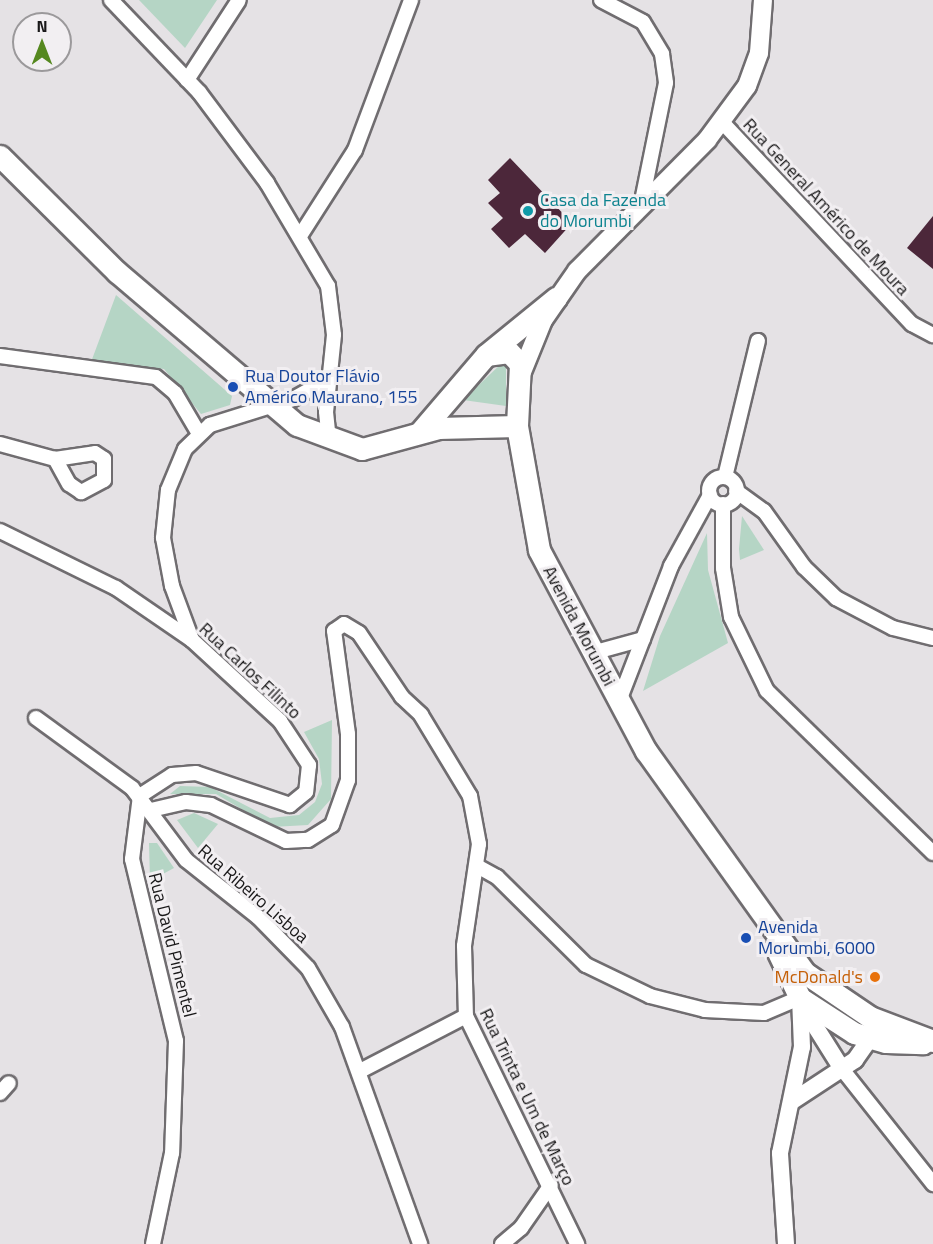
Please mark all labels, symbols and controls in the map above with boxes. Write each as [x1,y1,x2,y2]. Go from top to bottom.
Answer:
north arrow [12,12,72,72]
text: N [36,14,48,38]
street label: Rua General Américo de Moura [738,114,914,300]
place label: Casa da Fazenda do Morumbi [540,190,666,232]
marker: Casa da Fazenda do Morumbi [521,204,535,218]
place label: Rua Doutor Flávio Américo Maurano, 155 [245,366,418,409]
marker: Rua Doutor Flávio Américo Maurano, 155 [226,380,240,394]
street label: Avenida Morumbi [538,562,620,690]
street label: Rua Carlos Filinto [195,618,305,724]
street label: Rua Ribeiro Lisboa [193,840,313,948]
street label: Rua David Pimentel [144,871,200,1019]
place label: Avenida Morumbi, 6000 [758,917,875,960]
marker: Avenida Morumbi, 6000 [739,931,753,945]
place label: McDonald's [775,966,863,988]
marker: McDonald's [868,970,882,984]
street label: Rua Trinta e Um de Março [475,1005,579,1189]

